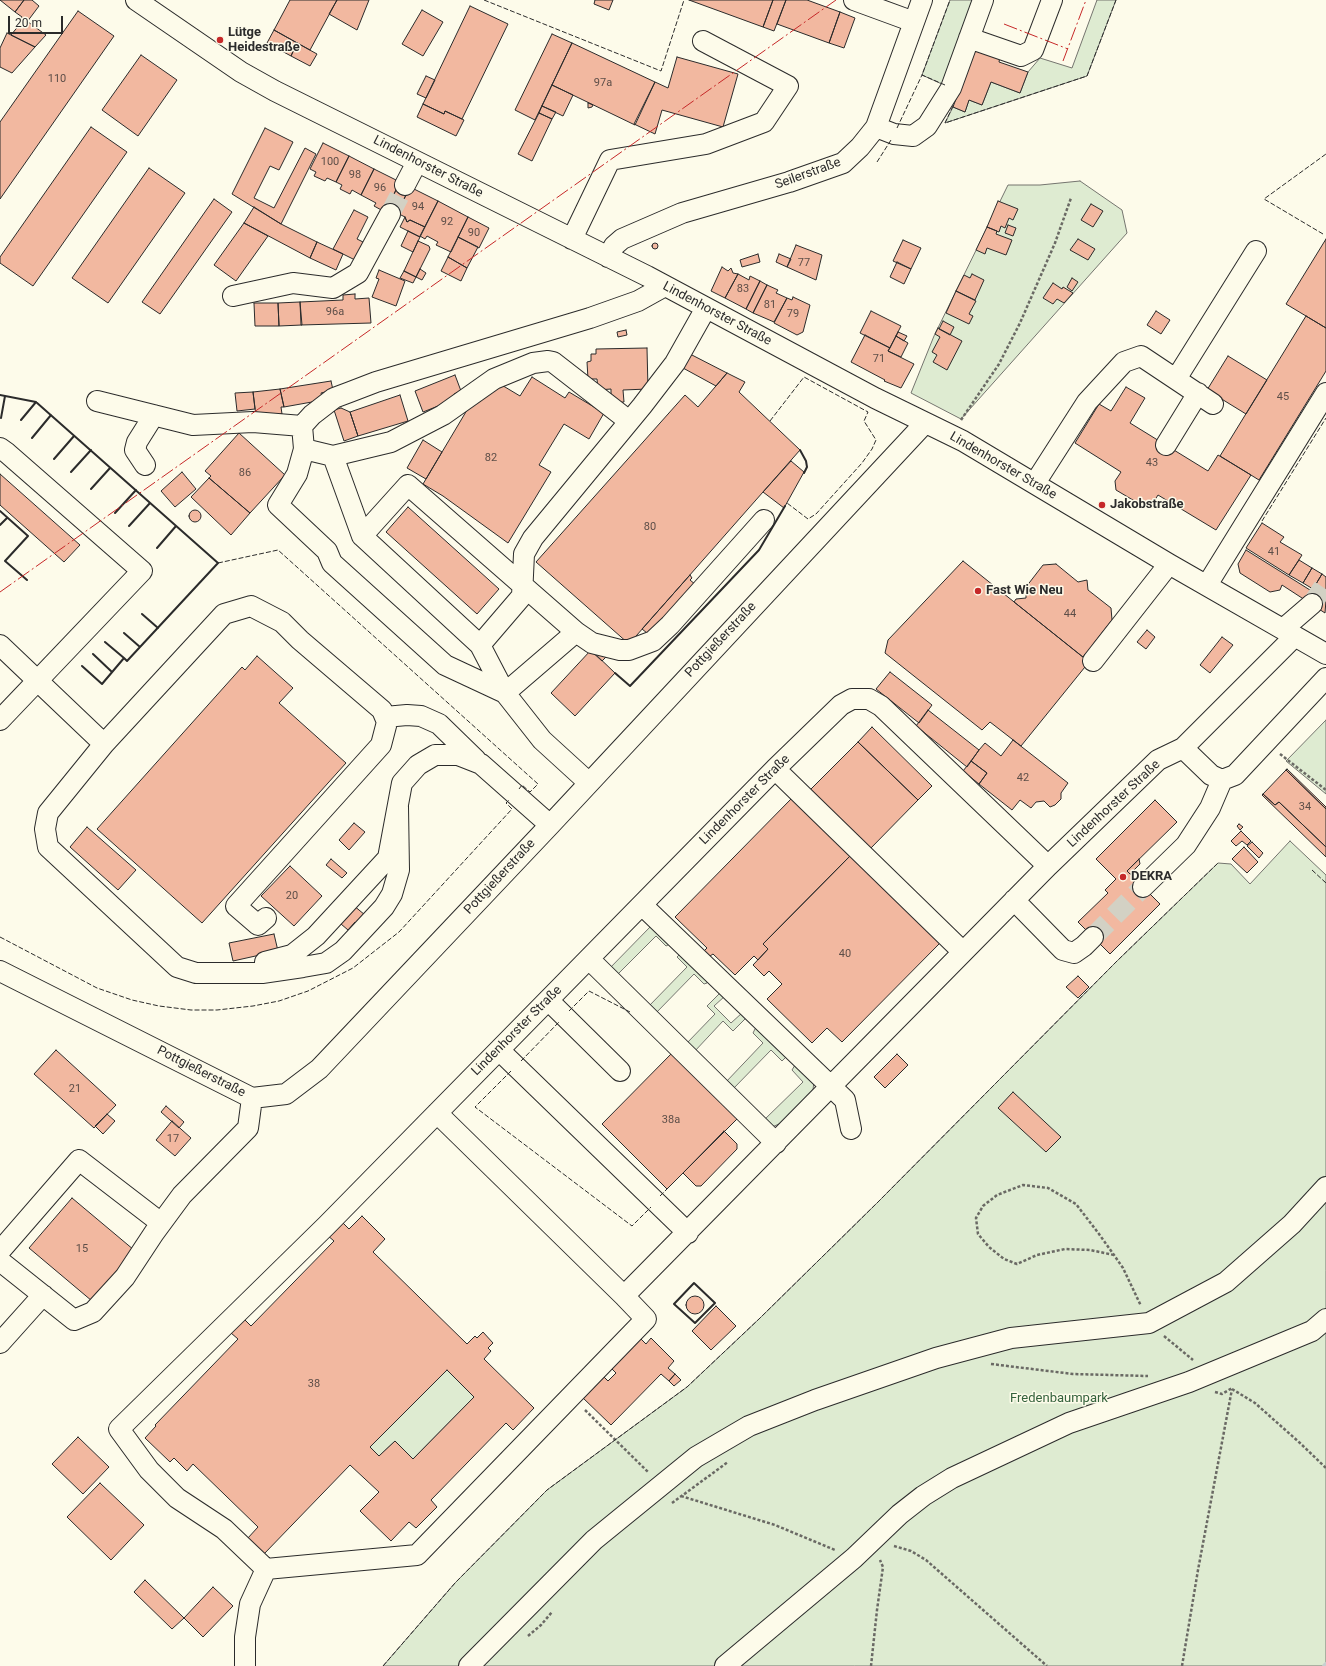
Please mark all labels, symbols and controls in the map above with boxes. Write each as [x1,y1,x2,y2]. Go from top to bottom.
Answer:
scale bar [10,8,65,34]
text: 20 m [15,16,42,30]
place label: Lütge Heidestraße [228,25,300,56]
marker: Lütge Heidestraße [215,35,225,45]
house number: 110 [48,72,66,86]
house number: 97a [594,76,612,90]
street label: Lindenhorster Straße [371,133,485,201]
house number: 100 [321,155,339,169]
street label: Seilerstraße [773,155,843,193]
house number: 98 [349,168,361,182]
house number: 96 [374,181,386,195]
house number: 94 [412,200,424,214]
house number: 92 [441,215,453,229]
house number: 90 [468,226,480,240]
house number: 77 [798,256,810,270]
street label: Lindenhorster Straße [660,279,774,349]
house number: 83 [737,282,749,296]
house number: 81 [764,298,776,312]
house number: 96a [326,305,344,319]
house number: 79 [787,307,799,321]
house number: 71 [873,352,885,366]
house number: 45 [1277,390,1289,404]
street label: Lindenhorster Straße [947,429,1059,503]
house number: 82 [485,451,497,465]
house number: 43 [1146,456,1158,470]
house number: 86 [239,466,251,480]
place label: Jakobstraße [1110,497,1184,513]
marker: Jakobstraße [1097,500,1107,510]
house number: 80 [644,520,656,534]
house number: 41 [1268,545,1280,559]
place label: Fast Wie Neu [986,583,1063,599]
marker: Fast Wie Neu [973,586,983,596]
street label: Pottgießerstraße [682,599,760,681]
house number: 44 [1064,607,1076,621]
street label: Lindenhorster Straße [697,752,793,848]
street label: Lindenhorster Straße [1064,757,1164,851]
house number: 42 [1017,771,1029,785]
house number: 34 [1299,800,1311,814]
street label: Pottgießerstraße [461,836,539,918]
place label: DEKRA [1131,869,1172,885]
marker: DEKRA [1118,872,1128,882]
house number: 20 [286,889,298,903]
house number: 40 [839,947,851,961]
street label: Lindenhorster Straße [469,983,565,1079]
street label: Pottgießerstraße [154,1043,248,1101]
house number: 21 [69,1082,81,1096]
house number: 38a [662,1113,680,1127]
house number: 17 [167,1132,179,1146]
house number: 15 [76,1242,88,1256]
house number: 38 [308,1377,320,1391]
park label: Fredenbaumpark [1010,1391,1108,1407]

